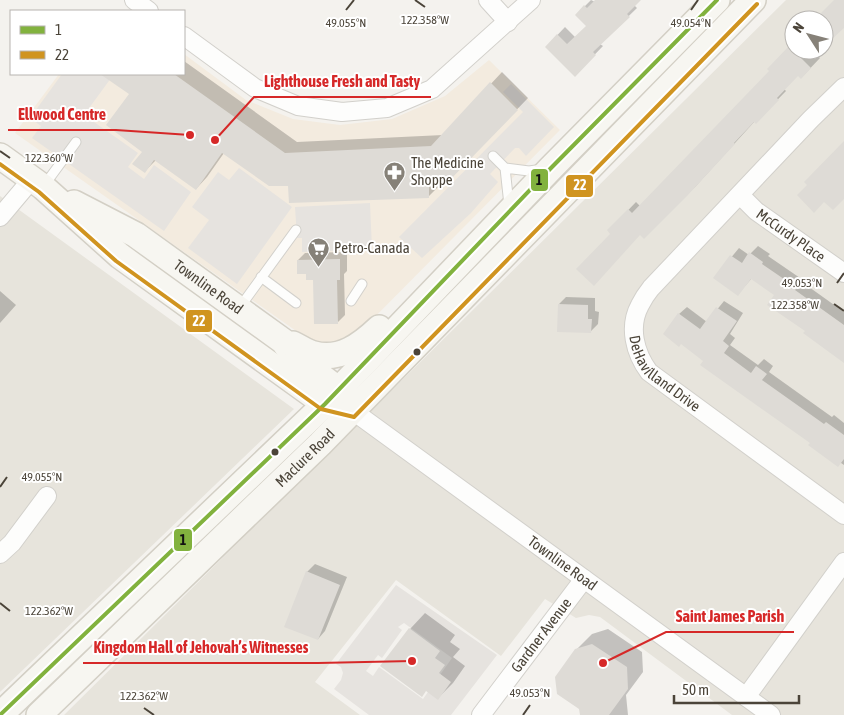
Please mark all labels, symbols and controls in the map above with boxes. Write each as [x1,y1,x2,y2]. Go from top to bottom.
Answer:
legend [10,10,185,75]
north arrow [784,10,834,60]
text: 122.358°W [401,13,449,27]
text: 49.055°N [326,16,366,30]
text: 49.054°N [671,16,711,30]
text: N [790,19,807,35]
text: 1 [55,21,62,38]
text: 22 [55,46,69,63]
callout: Lighthouse Fresh and Tasty [254,66,431,97]
text: Lighthouse Fresh and Tasty [264,72,420,90]
callout: Ellwood Centre [8,99,116,130]
text: Ellwood Centre [18,105,106,123]
text: 122.360°W [25,151,73,165]
place label: The Medicine Shoppe [411,154,484,188]
pharmacy icon: The Medicine Shoppe [383,160,407,191]
line badge: 1 [530,168,549,192]
text: 1 [536,172,543,188]
line badge: 22 [565,174,594,198]
text: 22 [573,177,587,193]
street label: McCurdy Place [753,205,829,265]
supermarket icon: Petro-Canada [306,236,330,267]
place label: Petro-Canada [334,239,410,256]
street label: Townline Road [171,256,247,317]
text: 49.053°N [782,276,822,290]
text: 122.358°W [771,298,819,312]
line badge: 22 [185,309,213,333]
text: 22 [192,313,206,329]
street label: DeHavilland Drive [626,334,704,415]
unlabelled marker [412,347,422,357]
street label: Maclure Road [272,425,338,490]
unlabelled marker [270,447,280,457]
text: 49.055°N [22,470,62,484]
line badge: 1 [173,528,193,552]
text: 1 [180,532,187,548]
street label: Townline Road [525,532,601,594]
street label: Gardner Avenue [507,594,575,675]
callout: Saint James Parish [666,601,794,632]
text: 122.362°W [25,604,73,618]
text: Saint James Parish [676,607,784,625]
callout: Kingdom Hall of Jehovah’s Witnesses [83,632,318,663]
text: Kingdom Hall of Jehovah’s Witnesses [93,638,309,656]
scale bar [674,672,799,704]
text: 50 m [682,681,709,698]
text: 49.053°N [510,686,550,700]
text: 122.362°W [120,689,168,703]

